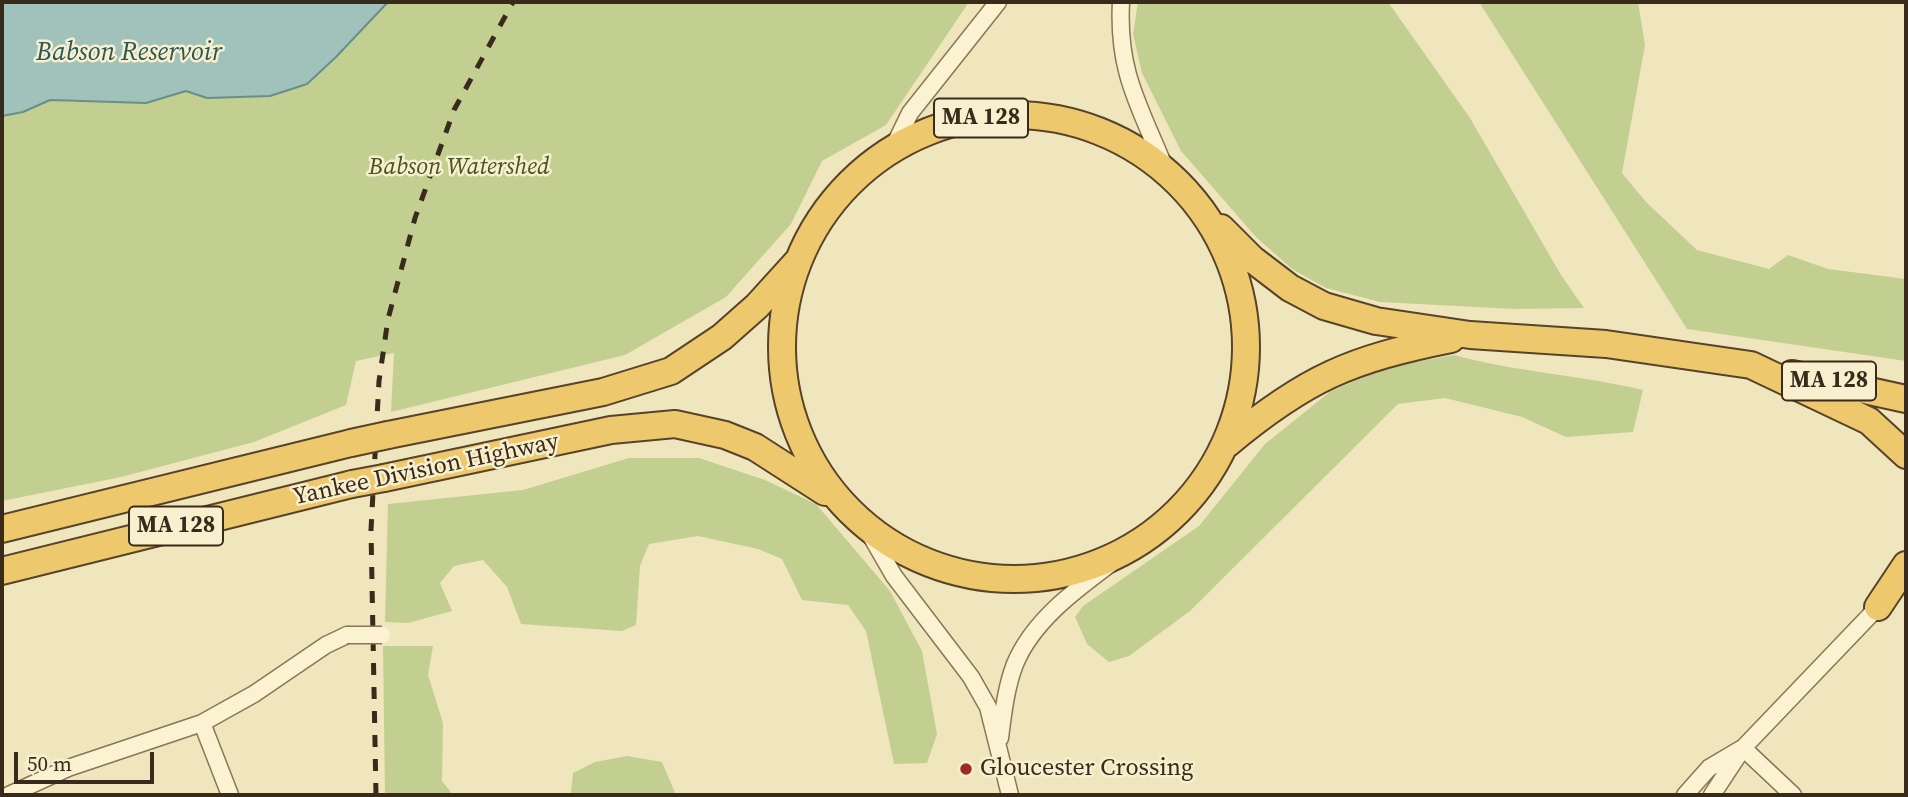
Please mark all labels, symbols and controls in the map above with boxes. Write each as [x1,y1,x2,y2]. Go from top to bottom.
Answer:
water label: Babson Reservoir [36,37,222,69]
road number: MA 128 [934,99,1028,138]
park label: Babson Watershed [368,154,550,182]
road number: MA 128 [1782,362,1876,400]
street label: Yankee Division Highway [291,428,561,512]
road number: MA 128 [129,506,223,546]
scale bar [18,738,158,782]
text: 50 m [27,749,72,778]
place label: Gloucester Crossing [980,755,1194,783]
marker: Gloucester Crossing [958,761,974,777]

